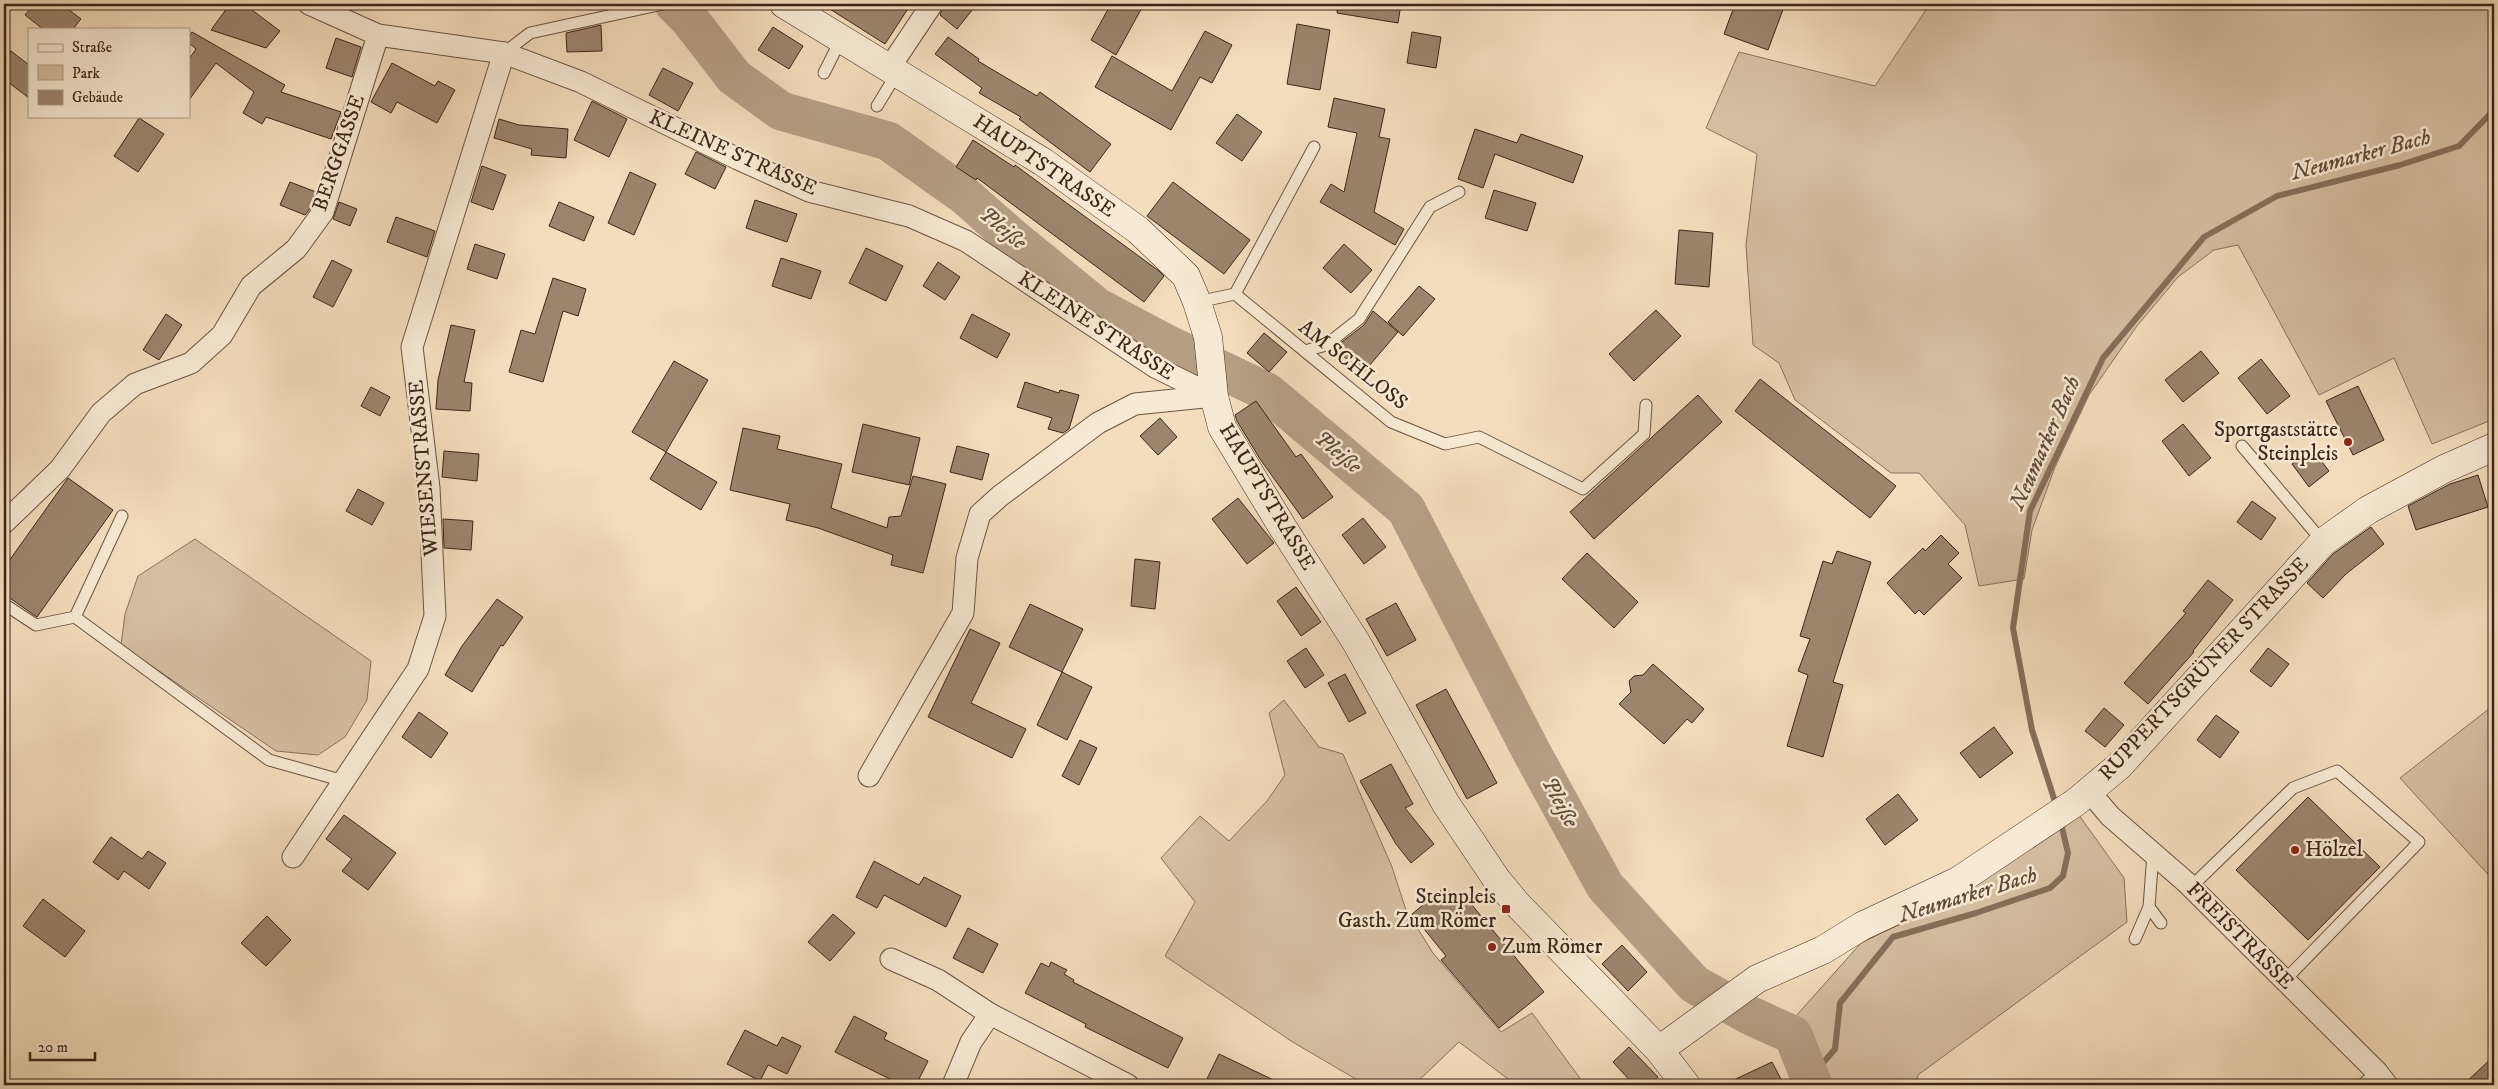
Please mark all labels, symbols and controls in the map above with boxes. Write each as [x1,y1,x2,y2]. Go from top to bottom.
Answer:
legend [28,28,190,118]
text: Straße [72,38,112,57]
text: Park [72,64,101,83]
text: Gebäude [72,88,123,107]
street label: BERGGASSE [307,91,371,215]
street label: KLEINE STRASSE [645,104,821,202]
street label: HAUPTSTRASSE [968,109,1120,223]
water label: Neumarker Bach [2286,123,2434,187]
water label: Pleiße [974,201,1032,256]
street label: KLEINE STRASSE [1013,266,1179,386]
street label: AM SCHLOSS [1293,314,1413,416]
water label: Neumarker Bach [2003,372,2086,516]
street label: WIESENSTRASSE [403,379,445,558]
place label: Sportgaststätte Steinpleis [2214,417,2338,467]
street label: HAUPTSTRASSE [1213,419,1321,575]
water label: Pleiße [1309,425,1367,480]
marker: Sportgaststätte Steinpleis [2342,436,2354,448]
street label: RUPPERTSGRÜNER STRASSE [2093,551,2315,786]
water label: Pleiße [1536,772,1585,832]
place label: Hölzel [2305,837,2364,863]
marker: Hölzel [2289,844,2301,856]
water label: Neumarker Bach [1894,861,2040,929]
street label: FREISTRASSE [2181,877,2299,995]
place label: Steinpleis Gasth. Zum Römer [1338,884,1496,934]
marker: Steinpleis Gasth. Zum Römer [1500,903,1512,915]
place label: Zum Römer [1502,934,1602,960]
marker: Zum Römer [1486,941,1498,953]
scale bar [30,1029,95,1061]
text: 20 m [38,1038,68,1057]

